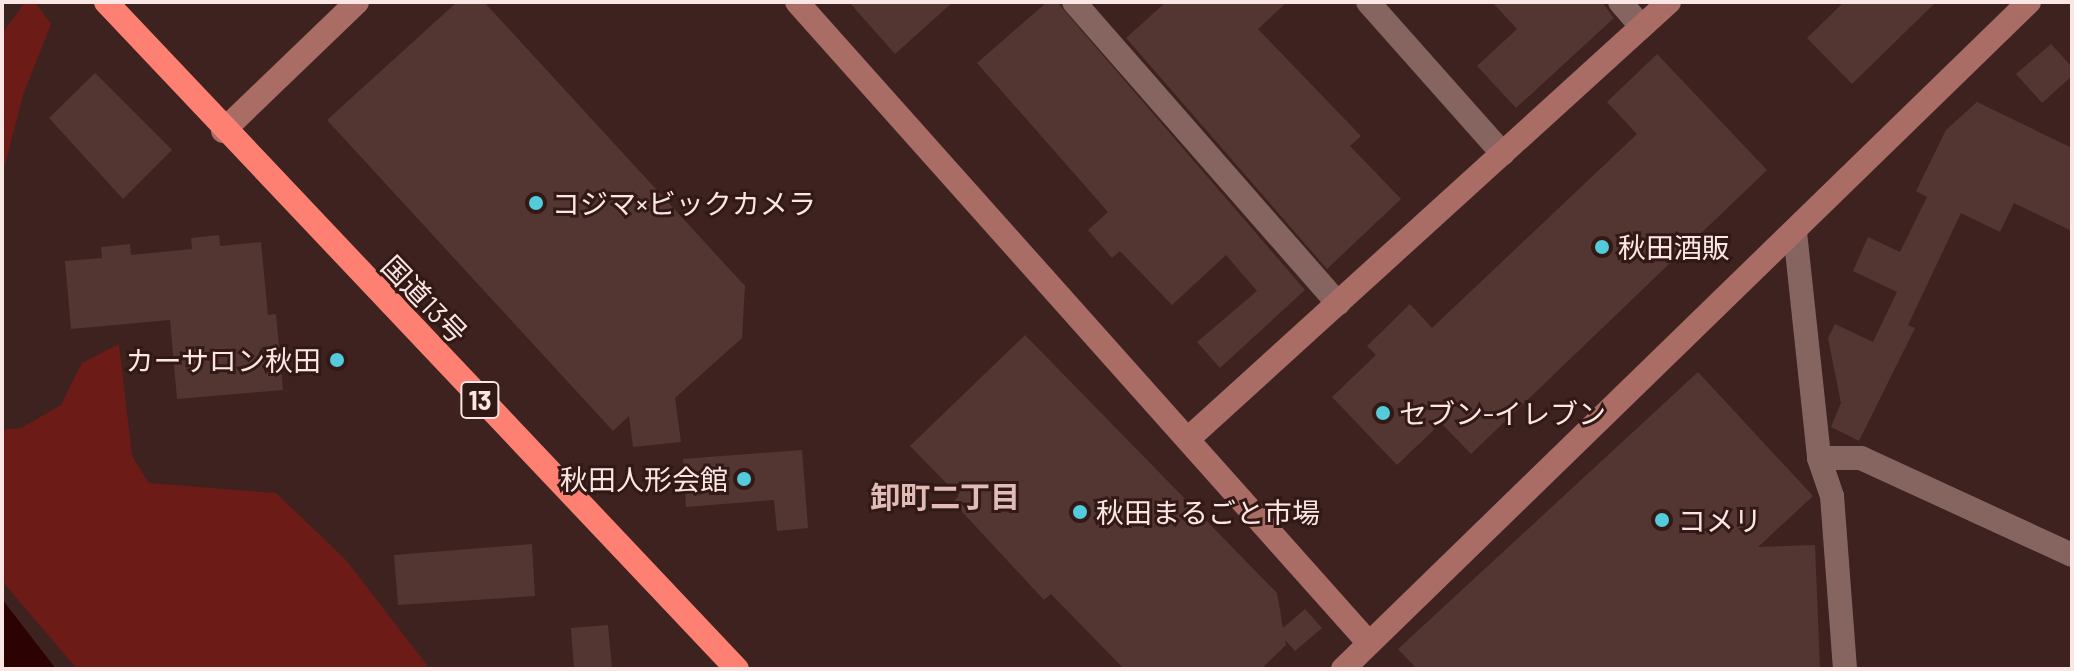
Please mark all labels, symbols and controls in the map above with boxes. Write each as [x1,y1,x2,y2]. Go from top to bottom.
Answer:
place label: コジマ×ビックカメラ [552,186,816,220]
marker: コジマ×ビックカメラ [527,194,545,212]
place label: 秋田酒販 [1618,230,1730,264]
marker: 秋田酒販 [1593,238,1611,256]
street label: 国道13号 [375,248,475,350]
place label: カーサロン秋田 [125,343,321,377]
marker: カーサロン秋田 [328,351,346,369]
road number: 13 [460,378,500,422]
place label: セブン-イレブン [1399,396,1606,430]
marker: セブン-イレブン [1374,404,1392,422]
place label: 秋田人形会館 [560,462,728,496]
marker: 秋田人形会館 [735,470,753,488]
district label: 卸町二丁目 [870,478,1020,514]
place label: 秋田まるごと市場 [1096,495,1320,529]
marker: 秋田まるごと市場 [1071,503,1089,521]
place label: コメリ [1678,503,1762,537]
marker: コメリ [1653,511,1671,529]

